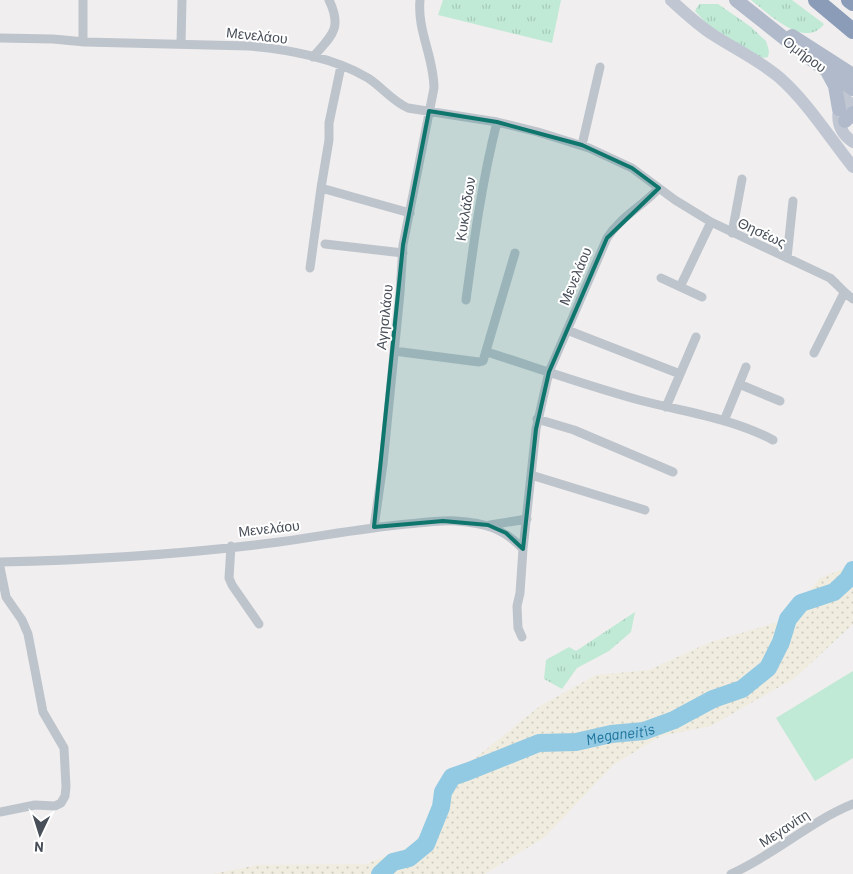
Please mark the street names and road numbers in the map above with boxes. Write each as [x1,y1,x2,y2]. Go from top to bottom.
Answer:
street label: Μενελάου [226,23,288,47]
street label: Ομήρου [780,32,830,76]
street label: Κυκλάδων [452,176,478,242]
street label: Θησέως [735,213,789,251]
street label: Μενελάου [555,244,595,308]
street label: Αγησιλάου [372,283,396,351]
street label: Μενελάου [238,516,300,540]
street label: Μεγανίτη [756,806,812,850]

